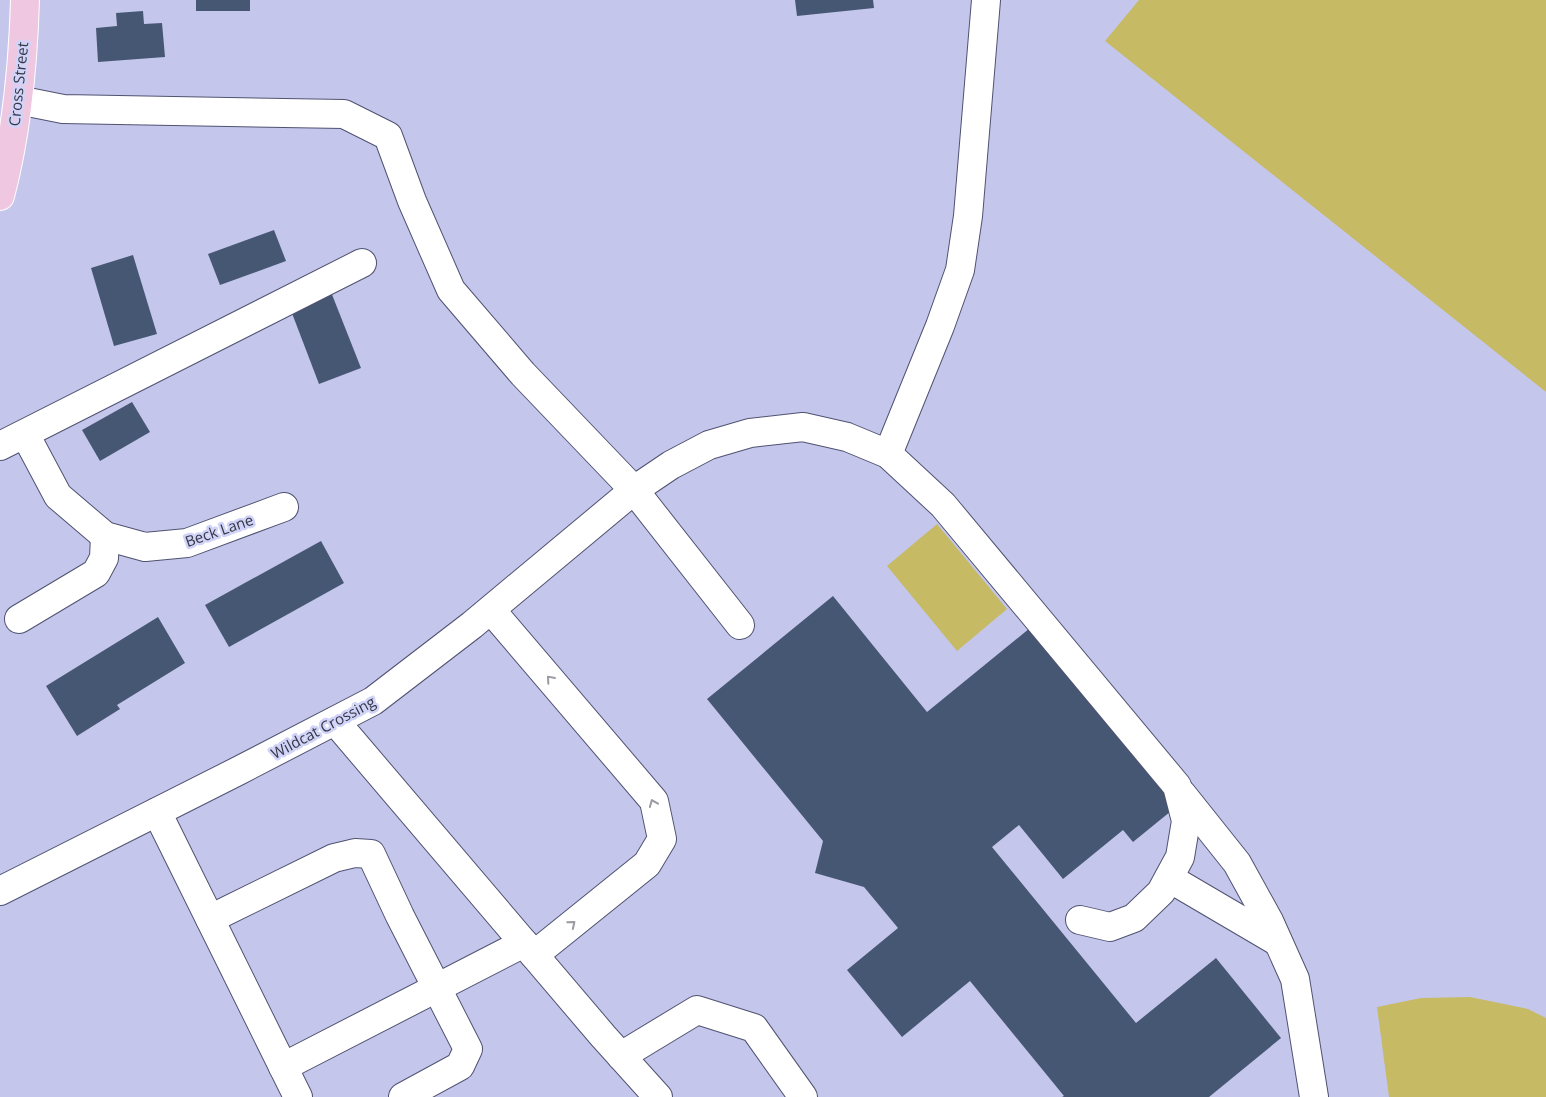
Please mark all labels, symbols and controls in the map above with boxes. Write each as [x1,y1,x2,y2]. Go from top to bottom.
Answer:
street label: Cross Street [4,41,32,127]
street label: Beck Lane [182,509,256,551]
one-way arrow [547,675,556,684]
street label: Wildcat Crossing [267,691,379,763]
one-way arrow [649,800,659,808]
one-way arrow [566,921,575,930]

